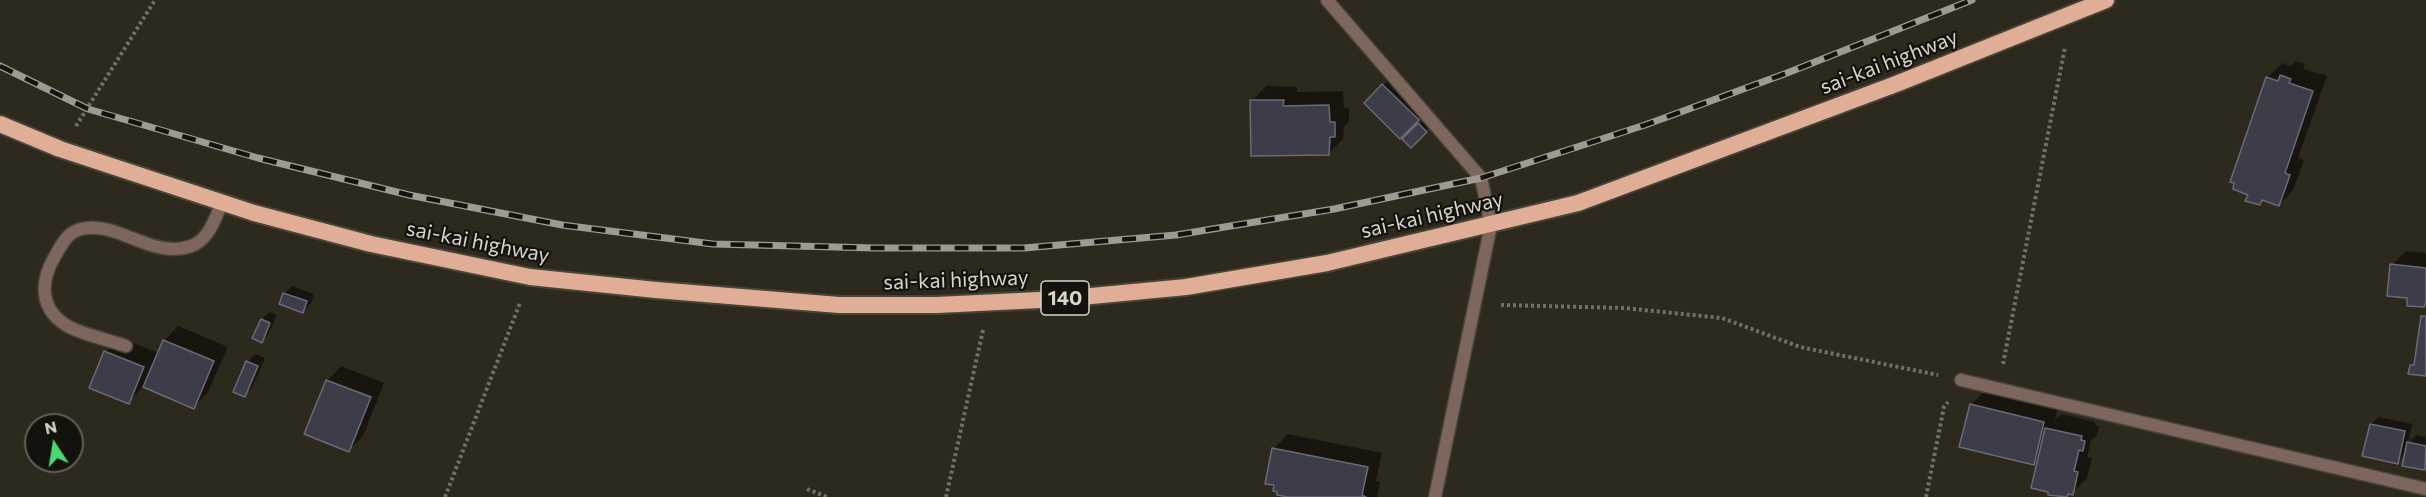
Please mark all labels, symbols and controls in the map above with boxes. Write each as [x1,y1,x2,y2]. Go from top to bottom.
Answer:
street label: sai-kai highway [1817,24,1961,100]
street label: sai-kai highway [1358,186,1506,244]
street label: sai-kai highway [404,216,552,268]
street label: sai-kai highway [883,265,1029,295]
road number: 140 [1041,281,1089,315]
north arrow [24,413,84,473]
text: N [43,416,58,437]

